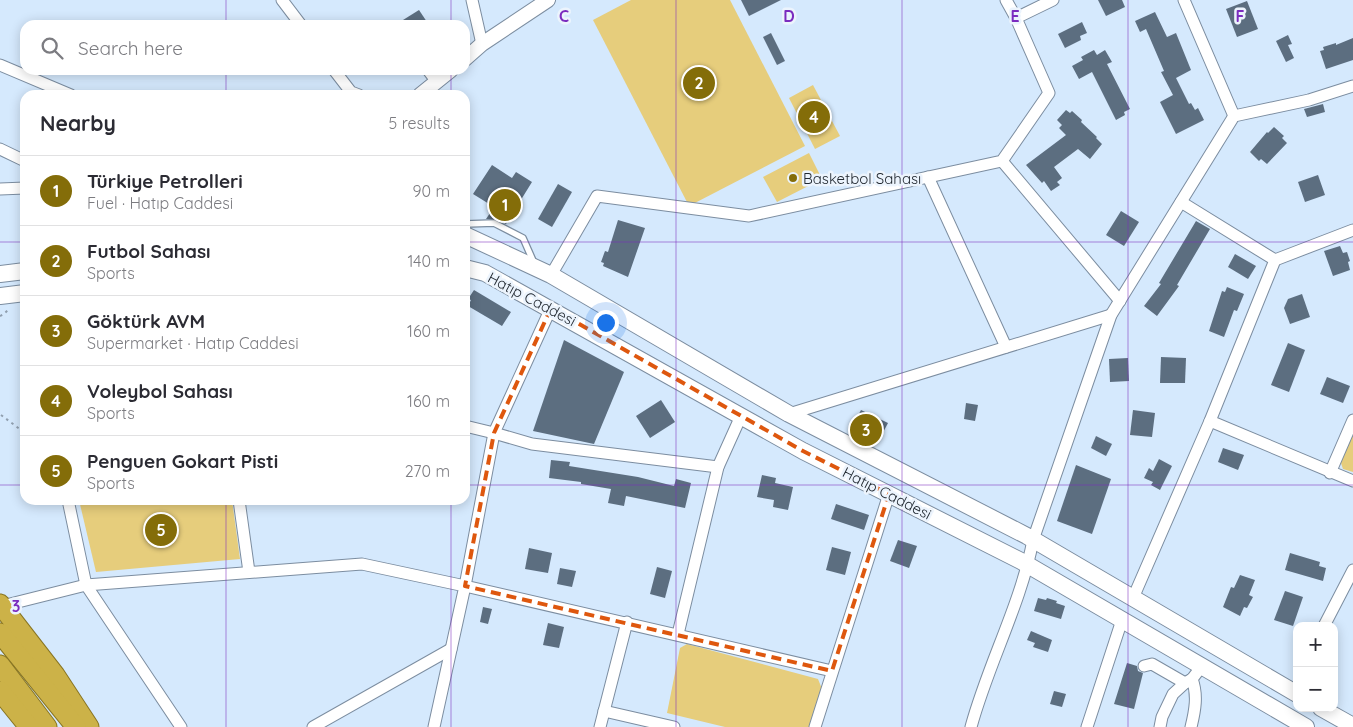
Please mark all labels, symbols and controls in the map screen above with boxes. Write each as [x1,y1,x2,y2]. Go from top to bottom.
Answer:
text: C [559,6,569,26]
text: D [783,6,795,26]
text: E [1010,6,1020,26]
text: F [1236,6,1245,26]
search box [20,20,470,75]
icon: search [38,34,66,62]
text: Search here [78,36,183,60]
pin: 2 [683,64,715,102]
pin: 4 [798,98,830,136]
text: Nearby [40,110,116,136]
text: 5 results [389,113,450,133]
text: Türkiye Petrolleri [87,169,243,193]
place label: Basketbol Sahası [803,169,921,188]
marker: Basketbol Sahası [787,172,799,184]
text: 1 [53,181,59,201]
text: 90 m [413,181,450,201]
pin: 1 [489,186,521,224]
text: Fuel · Hatıp Caddesi [87,193,233,213]
text: Futbol Sahası [87,239,211,263]
text: 2 [51,251,61,271]
text: 140 m [407,251,450,271]
text: Sports [87,263,135,283]
street label: Hatıp Caddesi [485,268,579,330]
text: Göktürk AVM [87,309,205,333]
your location [593,310,619,336]
text: 3 [52,321,60,341]
text: 160 m [407,321,450,341]
text: Supermarket · Hatıp Caddesi [87,333,299,353]
text: Voleybol Sahası [87,379,233,403]
text: 4 [51,391,61,411]
text: 160 m [407,391,450,411]
text: Sports [87,403,135,423]
pin: 3 [850,411,882,449]
text: Penguen Gokart Pisti [87,449,278,473]
text: 5 [51,461,61,481]
text: 270 m [405,461,450,481]
street label: Hatıp Caddesi [839,462,935,524]
text: Sports [87,473,135,493]
pin: 5 [145,511,177,549]
text: 3 [12,596,20,616]
map controls [1293,622,1338,712]
button: + [1293,622,1338,667]
button: − [1293,667,1338,712]

